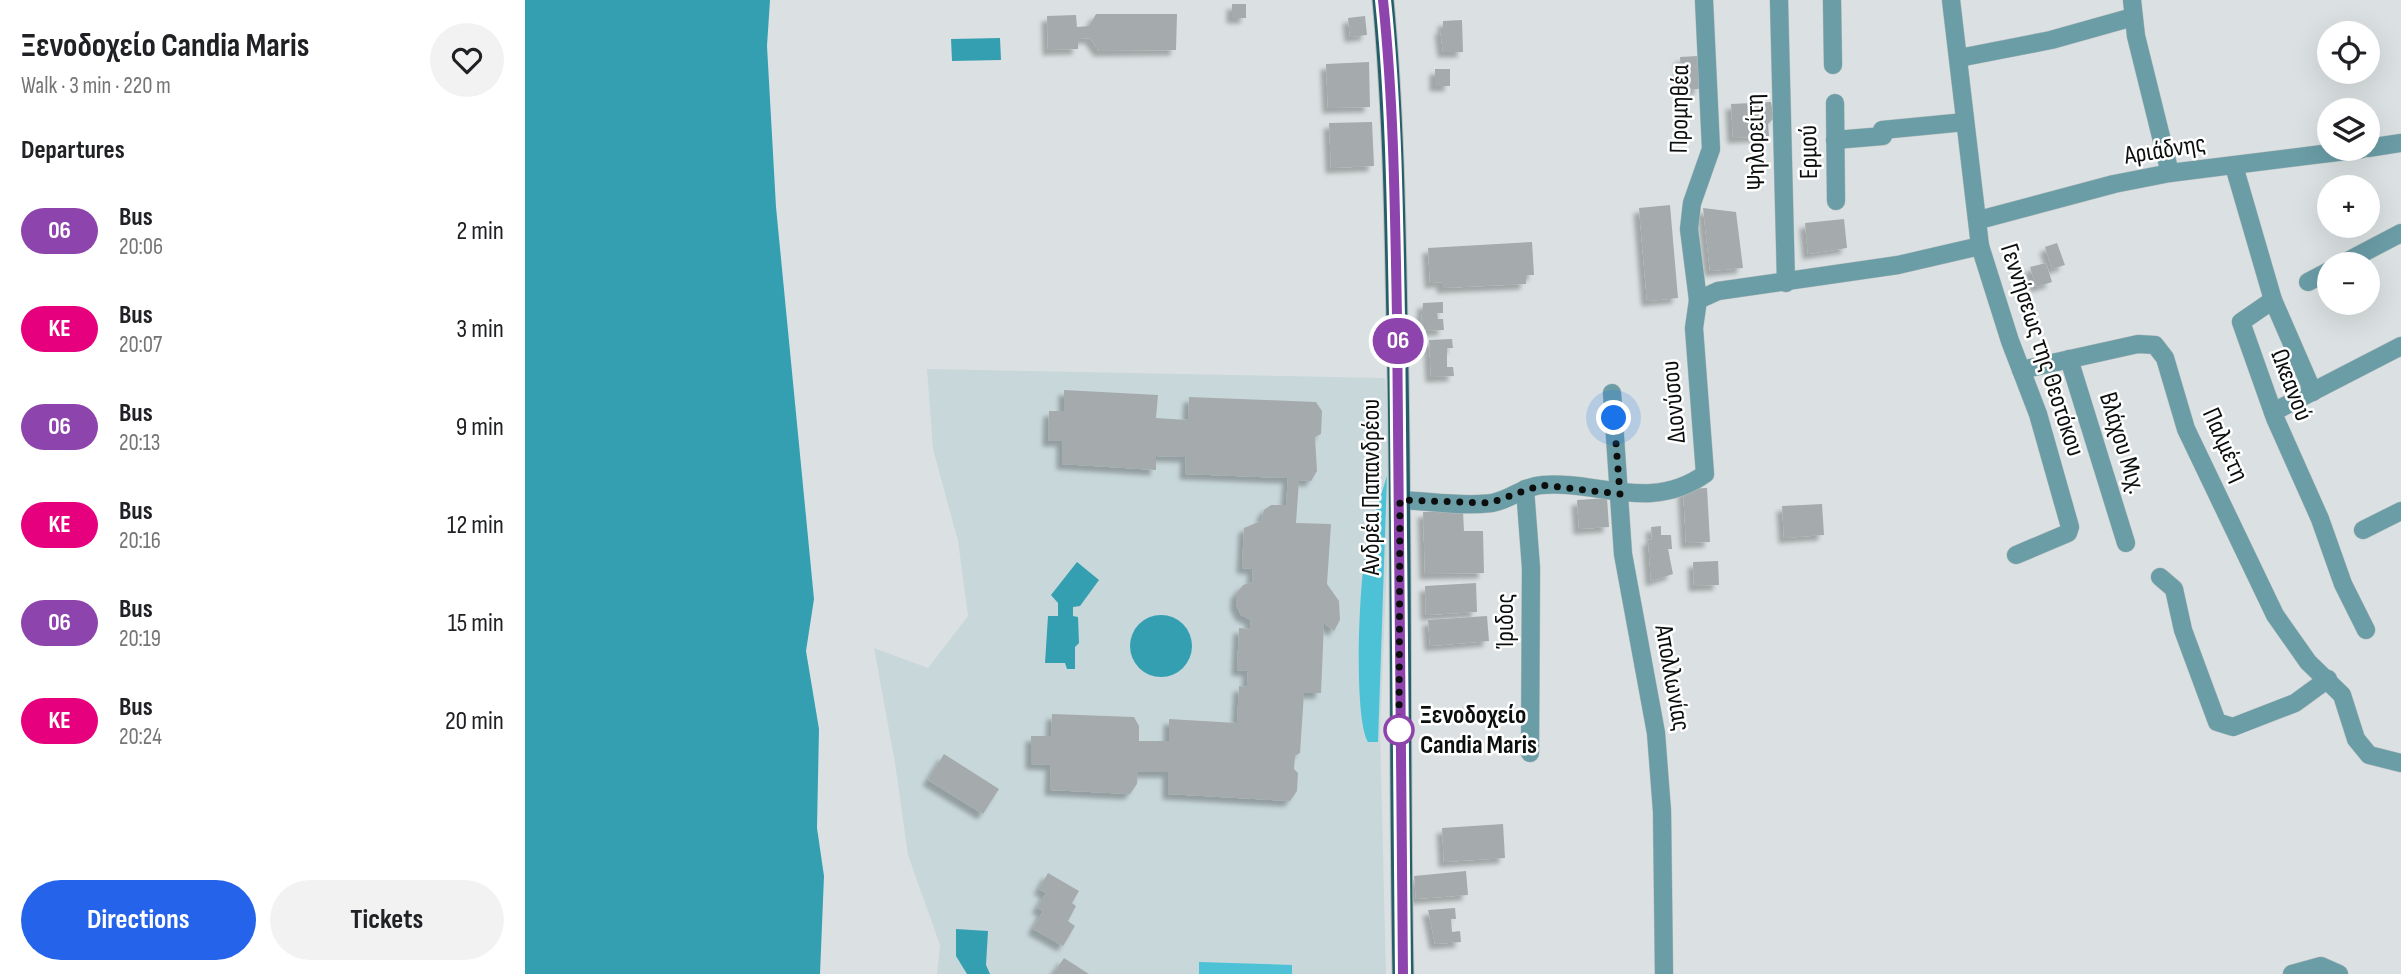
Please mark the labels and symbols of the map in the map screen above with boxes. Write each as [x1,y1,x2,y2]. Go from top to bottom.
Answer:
street label: Προμηθέα [1664,64,1696,154]
street label: Ψηλορείτη [1740,94,1772,190]
street label: Ερμού [1793,125,1825,179]
street label: Αριάδνης [2121,128,2208,172]
street label: Γεννήσεως της Θεοτόκου [1993,240,2091,460]
line badge: 06 [1367,318,1429,364]
street label: Ωκεανού [2263,345,2319,425]
street label: Διονύσου [1655,359,1693,445]
street label: Βλάχου Μιχ. [2092,388,2152,498]
street label: Ανδρέα Παπανδρέου [1356,399,1387,576]
your location [1596,400,1631,435]
street label: Παλμέτη [2195,403,2255,487]
street label: Ίριδος [1490,593,1521,650]
street label: Απολλωνίας [1647,622,1697,733]
place label: Ξενοδοχείο Candia Maris [1420,700,1537,761]
marker: Ξενοδοχείο Candia Maris [1384,715,1414,745]

